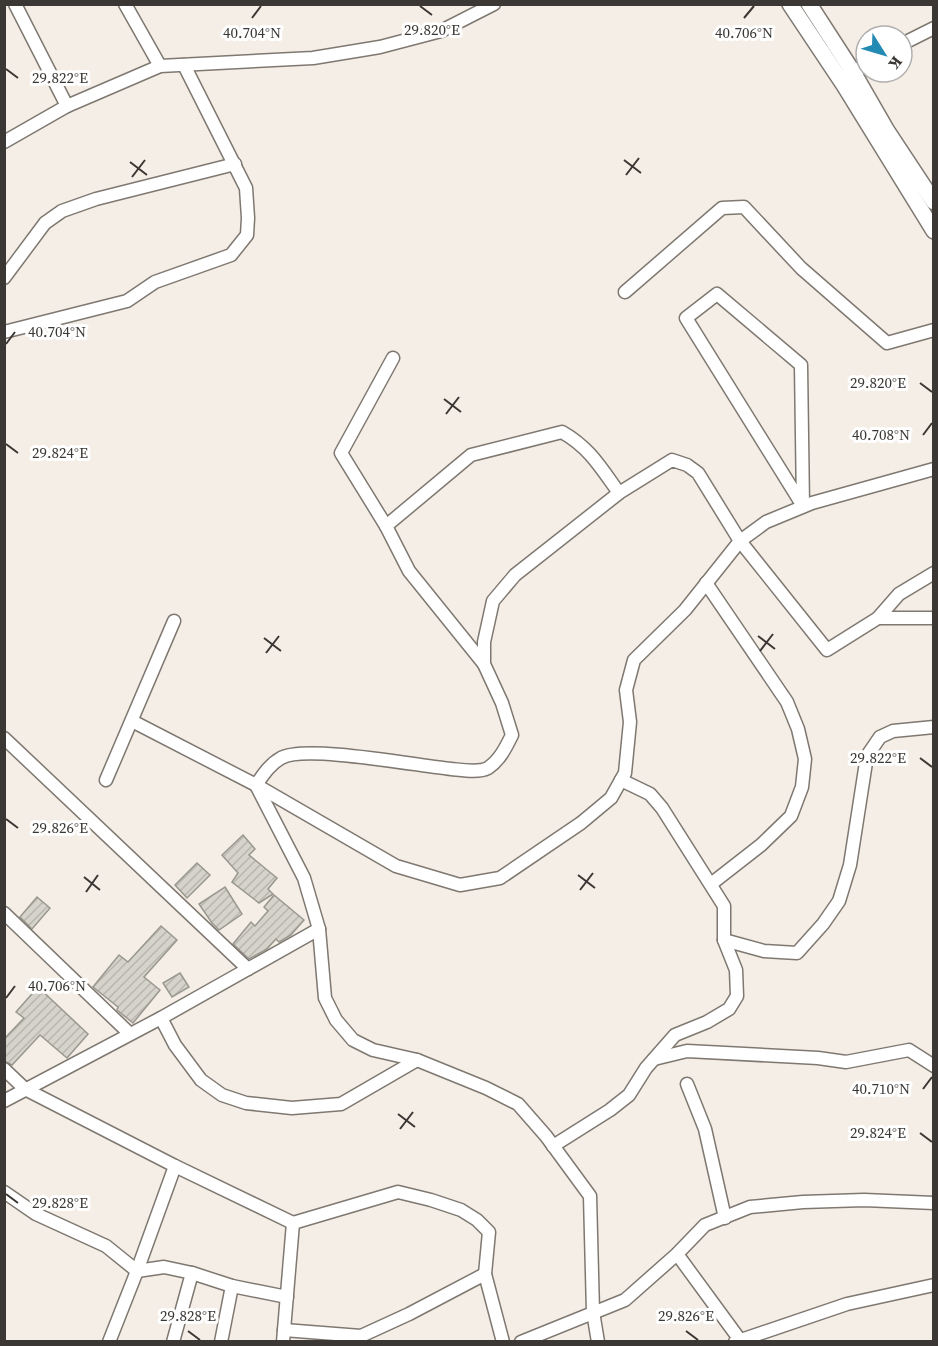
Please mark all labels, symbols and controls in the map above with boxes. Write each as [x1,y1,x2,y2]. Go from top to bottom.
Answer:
text: 29.820°E [404,19,460,40]
text: 40.704°N [223,22,281,43]
text: 40.706°N [715,22,773,43]
north arrow [854,24,914,84]
text: K [883,52,908,75]
text: 29.822°E [32,67,88,88]
text: 40.704°N [28,321,86,342]
text: 29.820°E [850,372,906,393]
text: 40.708°N [852,424,910,445]
text: 29.824°E [32,442,88,463]
text: 29.822°E [850,747,906,768]
text: 29.826°E [32,817,88,838]
text: 40.706°N [28,975,86,996]
text: 40.710°N [852,1078,910,1099]
text: 29.824°E [850,1122,906,1143]
text: 29.828°E [32,1192,88,1213]
text: 29.828°E [160,1305,216,1326]
text: 29.826°E [658,1305,714,1326]

